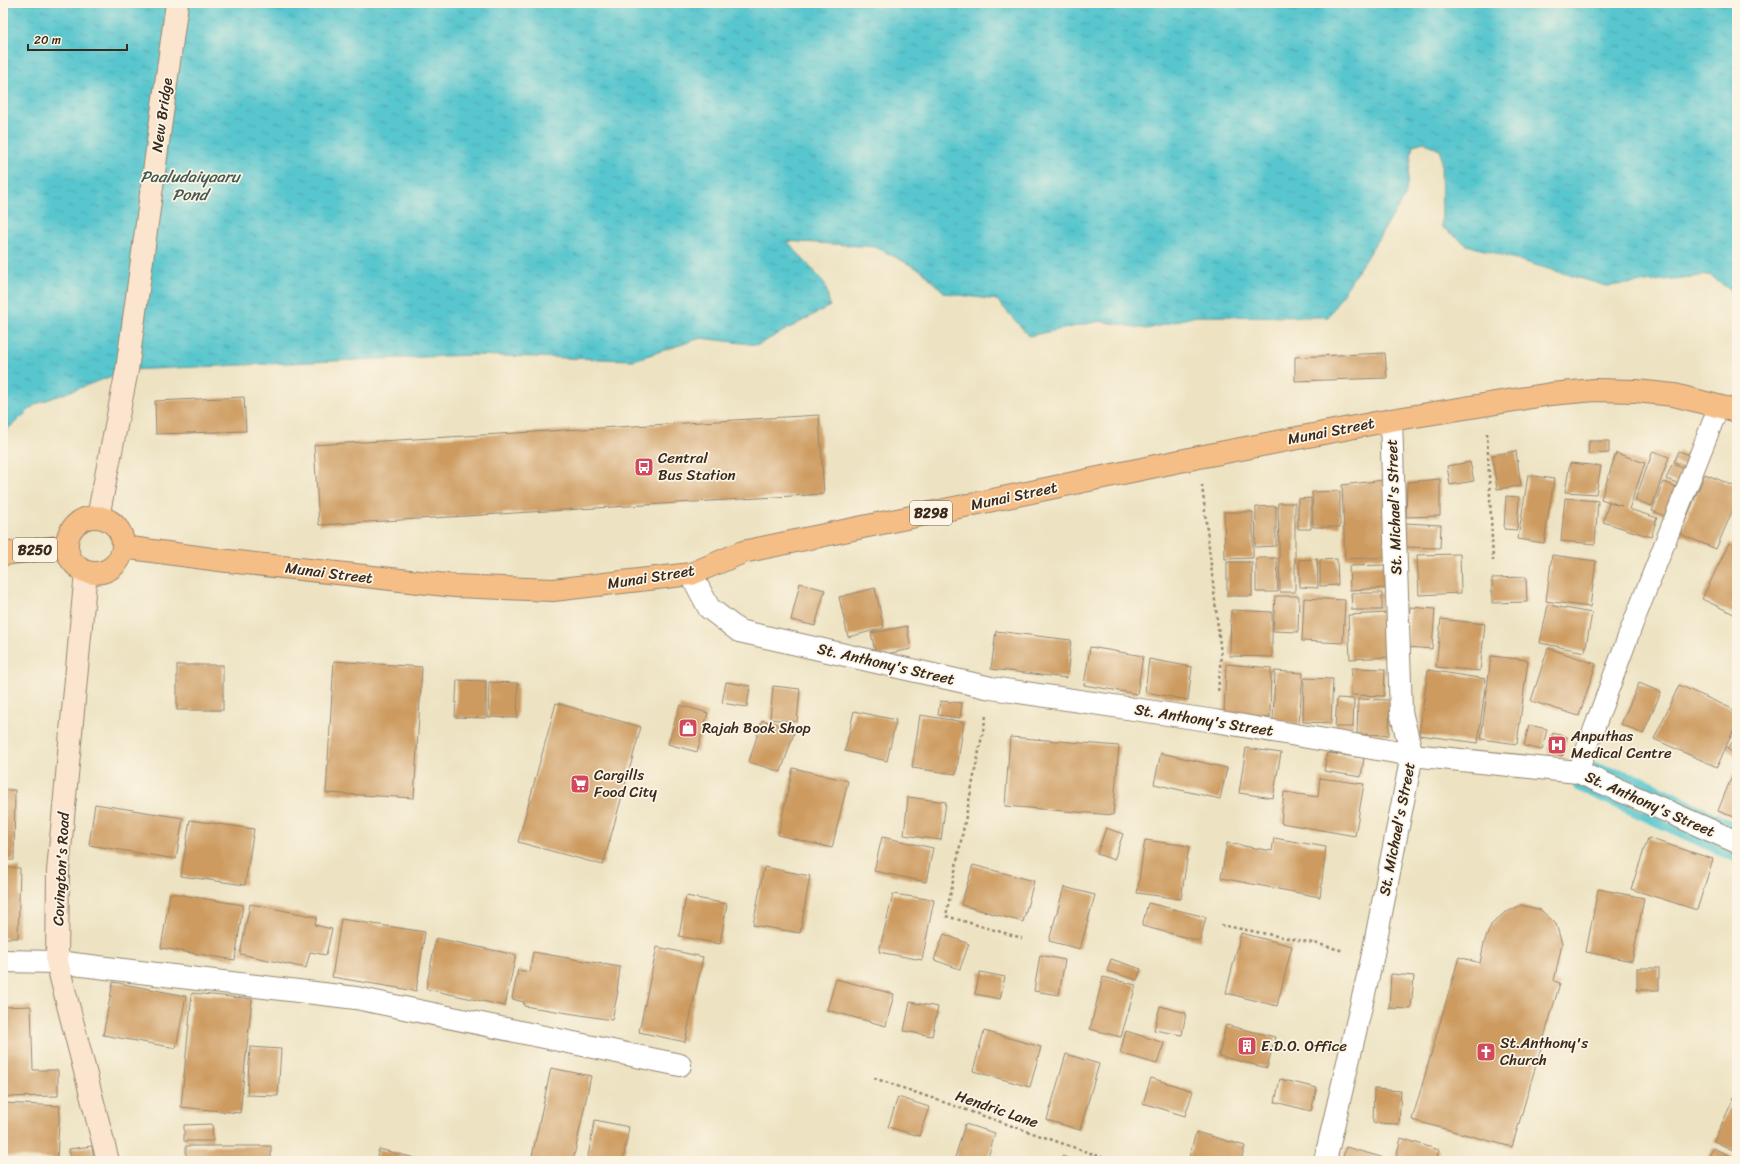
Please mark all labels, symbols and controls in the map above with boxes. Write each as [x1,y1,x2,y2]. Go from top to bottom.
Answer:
scale bar [28,26,127,52]
text: 20 m [34,29,61,51]
street label: New Bridge [144,76,180,154]
water label: Paaludaiyaaru Pond [140,162,242,209]
street label: Munai Street [1285,410,1377,452]
street label: St. Michael's Street [1379,438,1409,575]
place label: Central Bus Station [658,445,736,488]
bus stop icon: Central Bus Station [633,456,655,478]
street label: Munai Street [968,474,1060,518]
road number: B298 [910,501,952,525]
road number: B250 [13,538,57,562]
street label: Munai Street [284,555,375,591]
street label: Munai Street [605,557,697,597]
street label: St. Anthony's Street [815,636,958,693]
street label: St. Anthony's Street [1133,696,1276,744]
place label: Rajah Book Shop [702,715,811,741]
shop icon: Rajah Book Shop [677,717,699,739]
place label: Anputhas Medical Centre [1570,723,1672,766]
hospital icon: Anputhas Medical Centre [1546,734,1568,756]
street label: St. Michael's Street [1371,759,1423,898]
place label: Cargills Food City [594,762,657,805]
street label: St. Anthony's Street [1581,764,1720,845]
supermarket icon: Cargills Food City [569,773,591,795]
street label: Covington's Road [45,810,77,926]
place label: St.Anthony's Church [1500,1030,1588,1073]
place label: E.D.O. Office [1261,1033,1347,1059]
building icon: E.D.O. Office [1236,1035,1258,1057]
church icon: St.Anthony's Church [1475,1041,1497,1063]
street label: Hendric Lane [952,1083,1042,1135]

